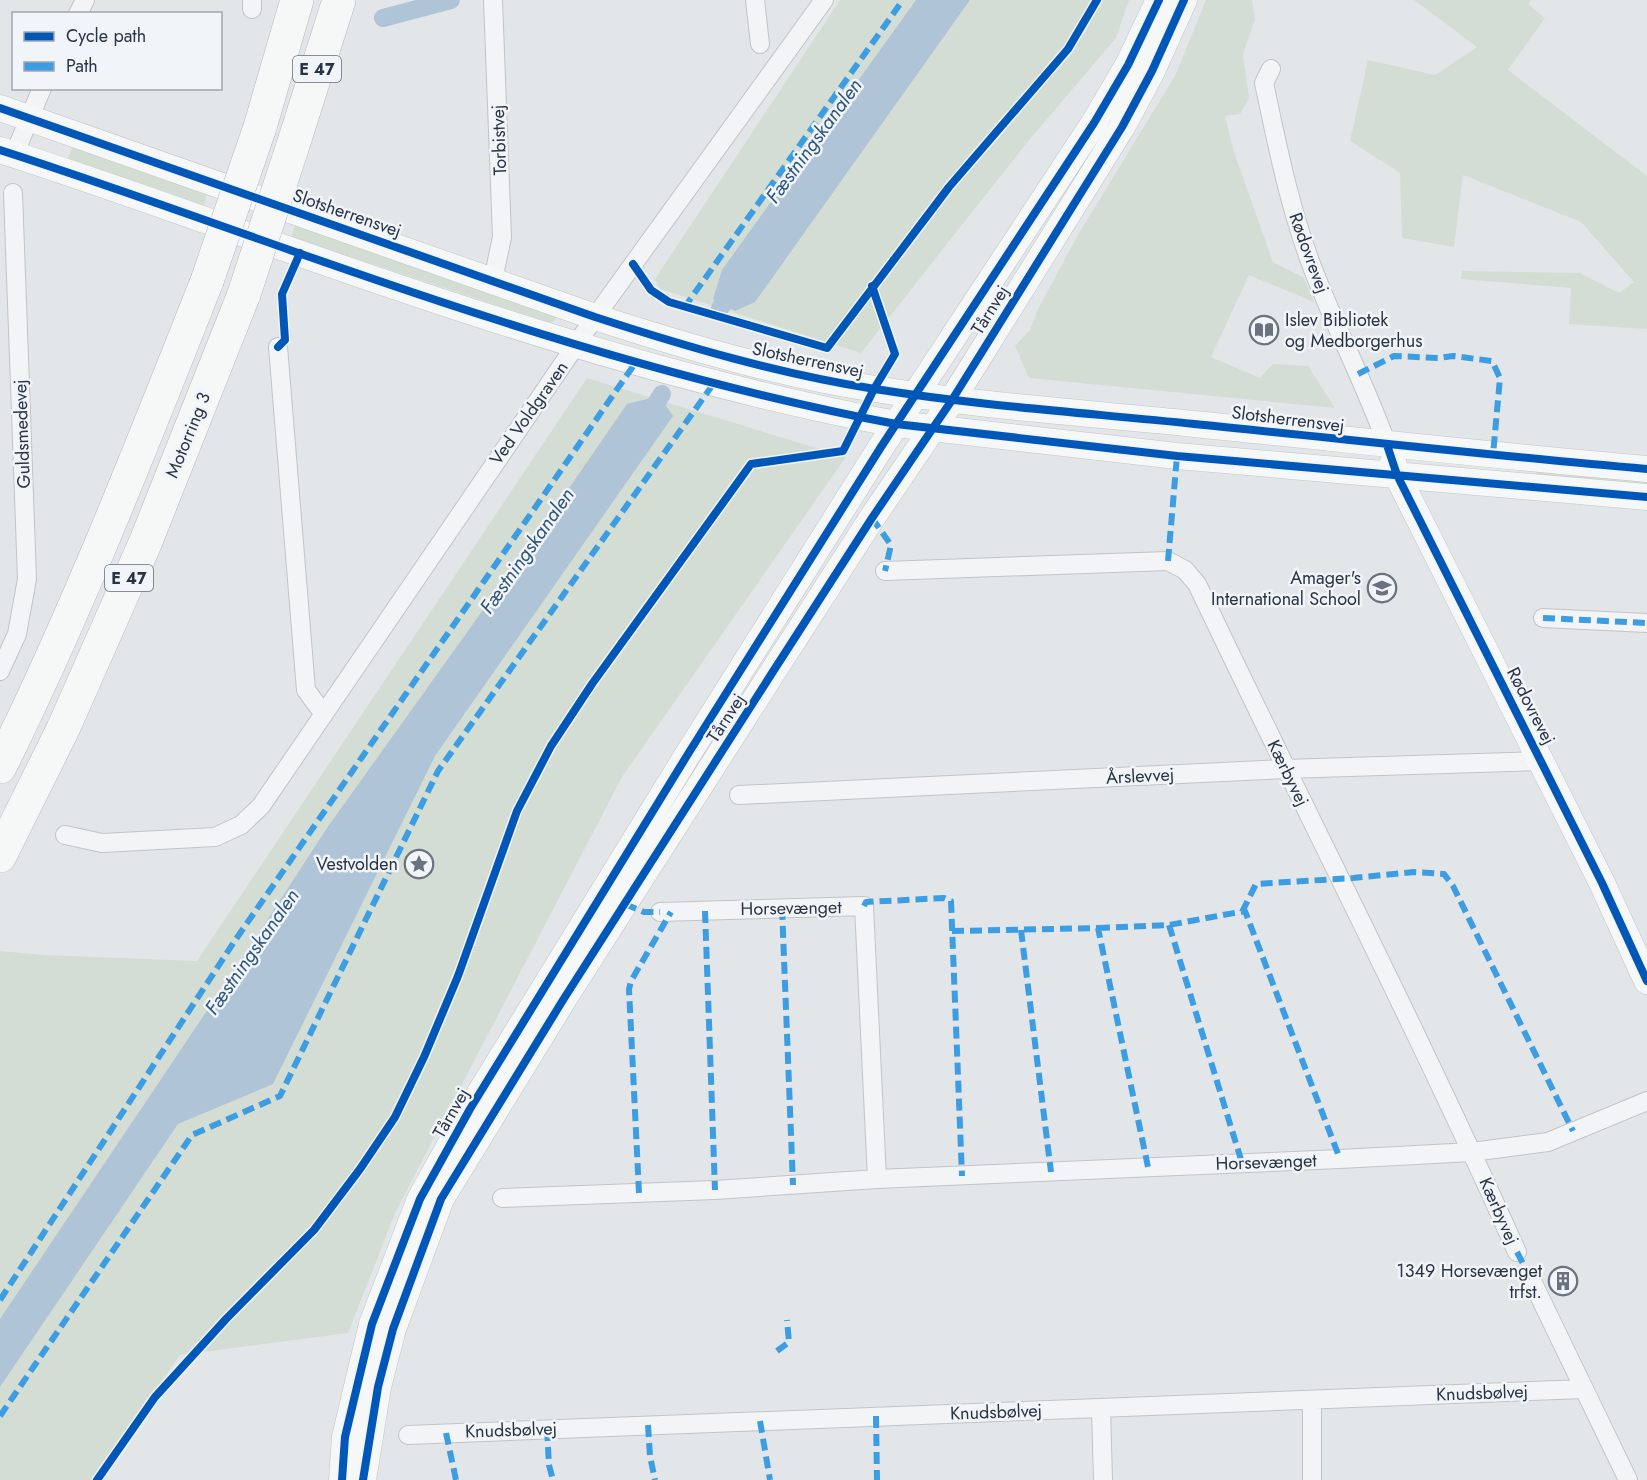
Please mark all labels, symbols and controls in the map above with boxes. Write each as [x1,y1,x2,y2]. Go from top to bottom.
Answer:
legend [12,12,222,90]
text: Cycle path [66,23,146,49]
text: Path [66,53,98,79]
road number: E 47 [293,56,341,82]
water label: Fæstningskanalen [759,73,869,209]
street label: Torbistvej [485,104,513,176]
street label: Slotsherrensvej [289,182,405,244]
street label: Rødovrevej [1282,209,1336,297]
street label: Tårnvej [965,280,1015,340]
place label: Islev Bibliotek og Medborgerhus [1285,307,1422,354]
library icon: Islev Bibliotek og Medborgerhus [1248,314,1280,346]
street label: Slotsherrensvej [750,335,866,385]
street label: Ved Voldgraven [484,356,574,470]
street label: Guldsmedevej [7,379,37,489]
street label: Motorring 3 [159,388,217,482]
street label: Slotsherrensvej [1230,399,1346,439]
water label: Fæstningskanalen [473,482,581,620]
road number: E 47 [105,565,153,591]
place label: Amager's International School [1211,565,1361,612]
school or university icon: Amager's International School [1366,572,1398,604]
street label: Rødovrevej [1500,663,1562,749]
street label: Tårnvej [700,688,752,748]
street label: Kærbyvej [1261,735,1315,811]
street label: Årslevvej [1105,761,1175,791]
place icon: Vestvolden [403,848,435,880]
place label: Vestvolden [316,851,398,877]
water label: Fæstningskanalen [198,883,306,1021]
street label: Horsevænget [740,894,842,922]
street label: Tårnvej [426,1083,476,1143]
street label: Horsevænget [1215,1147,1318,1177]
street label: Kærbyvej [1473,1173,1525,1249]
place label: 1349 Horsevænget trfst. [1397,1258,1543,1305]
building icon: 1349 Horsevænget trfst. [1547,1265,1579,1297]
street label: Knudsbølvej [1435,1378,1529,1408]
street label: Knudsbølvej [949,1397,1043,1427]
street label: Knudsbølvej [464,1415,558,1445]

